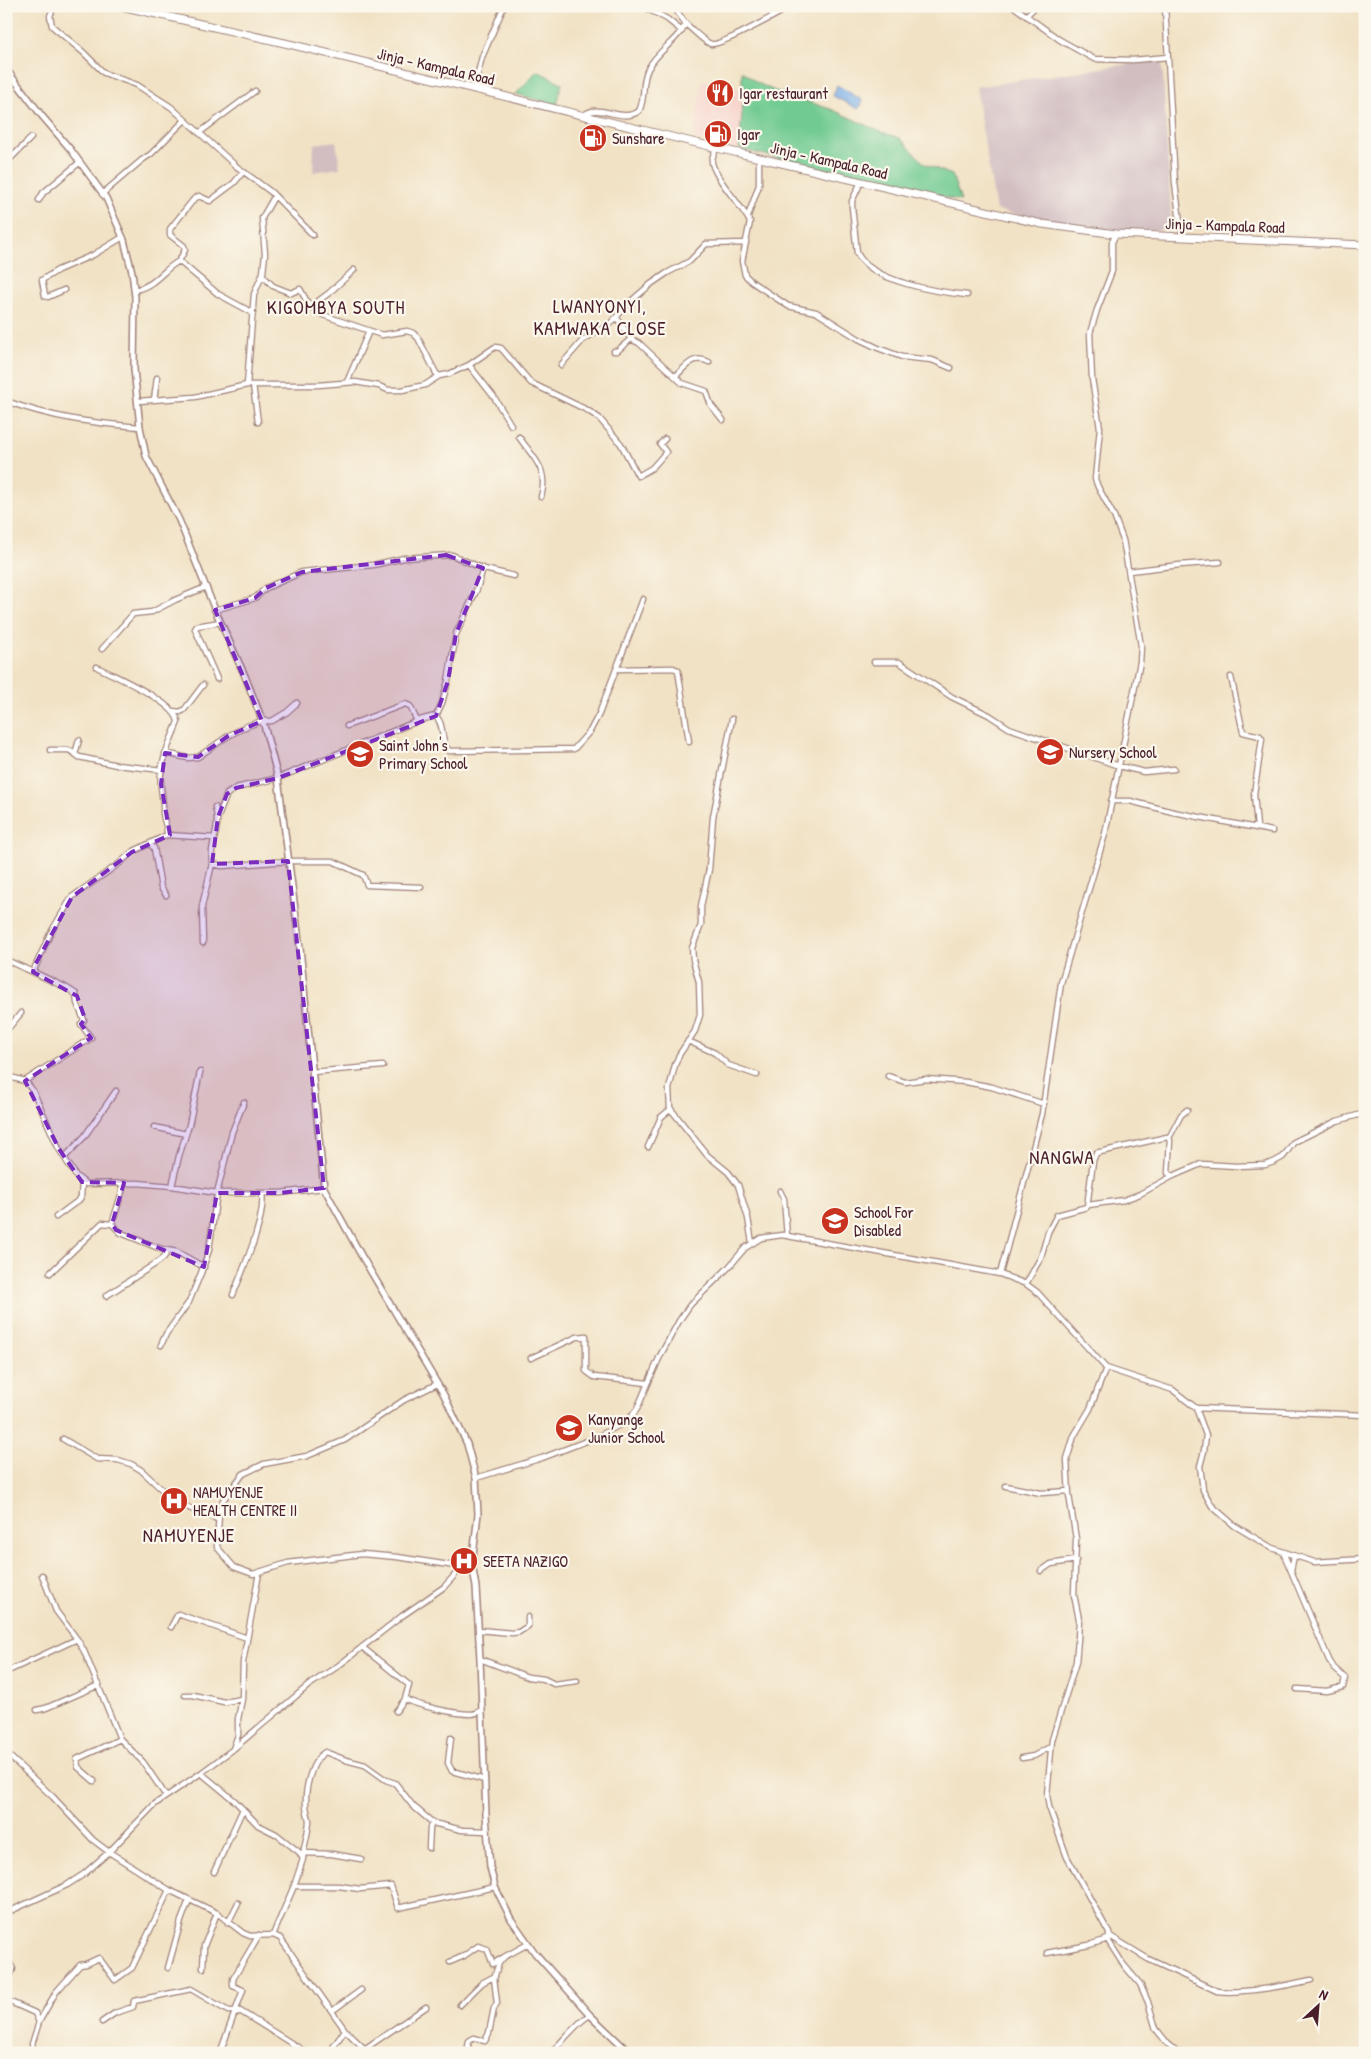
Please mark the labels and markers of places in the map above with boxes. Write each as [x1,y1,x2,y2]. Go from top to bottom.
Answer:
restaurant icon: Igar restaurant [705,78,735,108]
place label: Igar restaurant [739,82,829,104]
fuel station icon: Igar [703,119,733,149]
fuel station icon: Sunshare [578,123,608,153]
place label: Igar [737,123,760,145]
place label: Sunshare [612,127,665,149]
place label: Saint John's Primary School [379,734,468,774]
school or university icon: Nursery School [1035,737,1065,767]
school or university icon: Saint John's Primary School [345,739,375,769]
place label: Nursery School [1069,741,1157,763]
place label: School For Disabled [854,1201,914,1241]
school or university icon: School For Disabled [820,1206,850,1236]
place label: Kanyange Junior School [588,1408,666,1448]
school or university icon: Kanyange Junior School [554,1413,584,1443]
place label: NAMUYENJE HEALTH CENTRE II [193,1481,297,1521]
hospital icon: NAMUYENJE HEALTH CENTRE II [159,1486,189,1516]
hospital icon: SEETA NAZIGO [449,1546,479,1576]
place label: SEETA NAZIGO [483,1550,568,1572]

